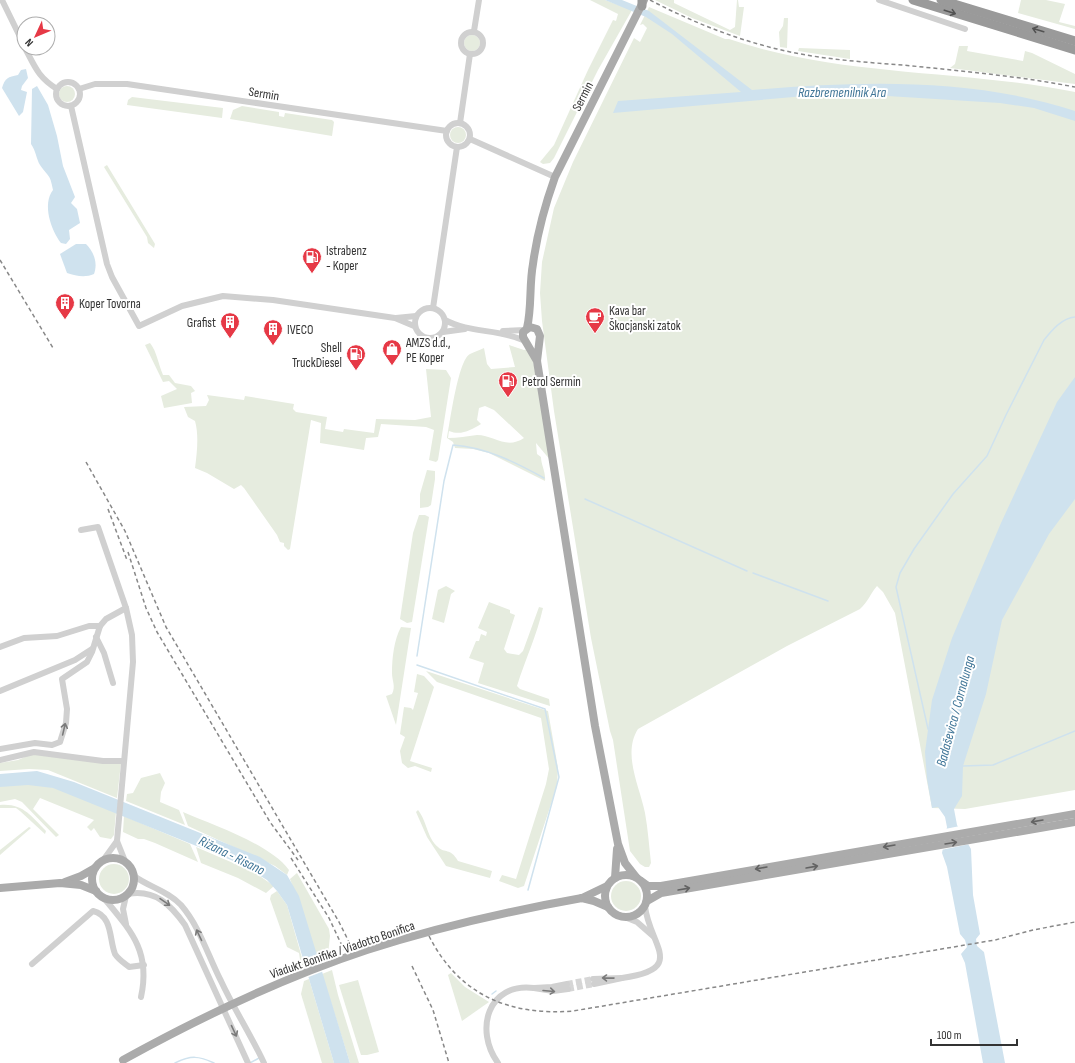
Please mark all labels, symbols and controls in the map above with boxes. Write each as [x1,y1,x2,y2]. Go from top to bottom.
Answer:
one-way arrow [943,9,956,16]
north arrow [16,16,56,56]
one-way arrow [1031,26,1044,33]
text: N [22,36,36,49]
street label: Sermin [569,79,597,114]
street label: Sermin [247,84,280,104]
water label: Razbremenilnik Ara [798,84,886,101]
place label: Istrabenz - Koper [326,243,367,274]
fuel station icon: Istrabenz - Koper [301,246,323,274]
building icon: Koper Tovorna [54,292,76,320]
place label: Koper Tovorna [79,296,141,312]
place label: Kava bar Škocjanski zatok [609,303,681,334]
cafe icon: Kava bar Škocjanski zatok [584,306,606,334]
building icon: Grafist [219,311,241,339]
place label: Grafist [187,315,216,331]
building icon: IVECO [262,318,284,346]
place label: IVECO [287,322,313,338]
place label: AMZS d.d., PE Koper [405,335,450,366]
shop icon: AMZS d.d., PE Koper [381,338,403,366]
place label: Shell TruckDiesel [292,340,342,371]
fuel station icon: Shell TruckDiesel [345,343,367,371]
fuel station icon: Petrol Sermin [497,370,519,398]
place label: Petrol Sermin [522,374,581,390]
water label: Badaševica / Cornalunga [933,654,979,768]
one-way arrow [61,722,69,735]
one-way arrow [1030,817,1043,825]
water label: Rižana - Risano [196,832,268,879]
one-way arrow [944,839,957,847]
one-way arrow [883,842,896,850]
one-way arrow [805,863,818,871]
one-way arrow [755,865,768,873]
one-way arrow [677,885,690,893]
one-way arrow [159,898,170,906]
street label: Viadukt Bonifika / Viadotto Bonifica [268,918,417,982]
one-way arrow [195,929,202,941]
one-way arrow [602,974,615,982]
one-way arrow [542,987,555,994]
scale bar [931,1021,1017,1047]
one-way arrow [231,1025,238,1037]
text: 100 m [937,1028,962,1043]

